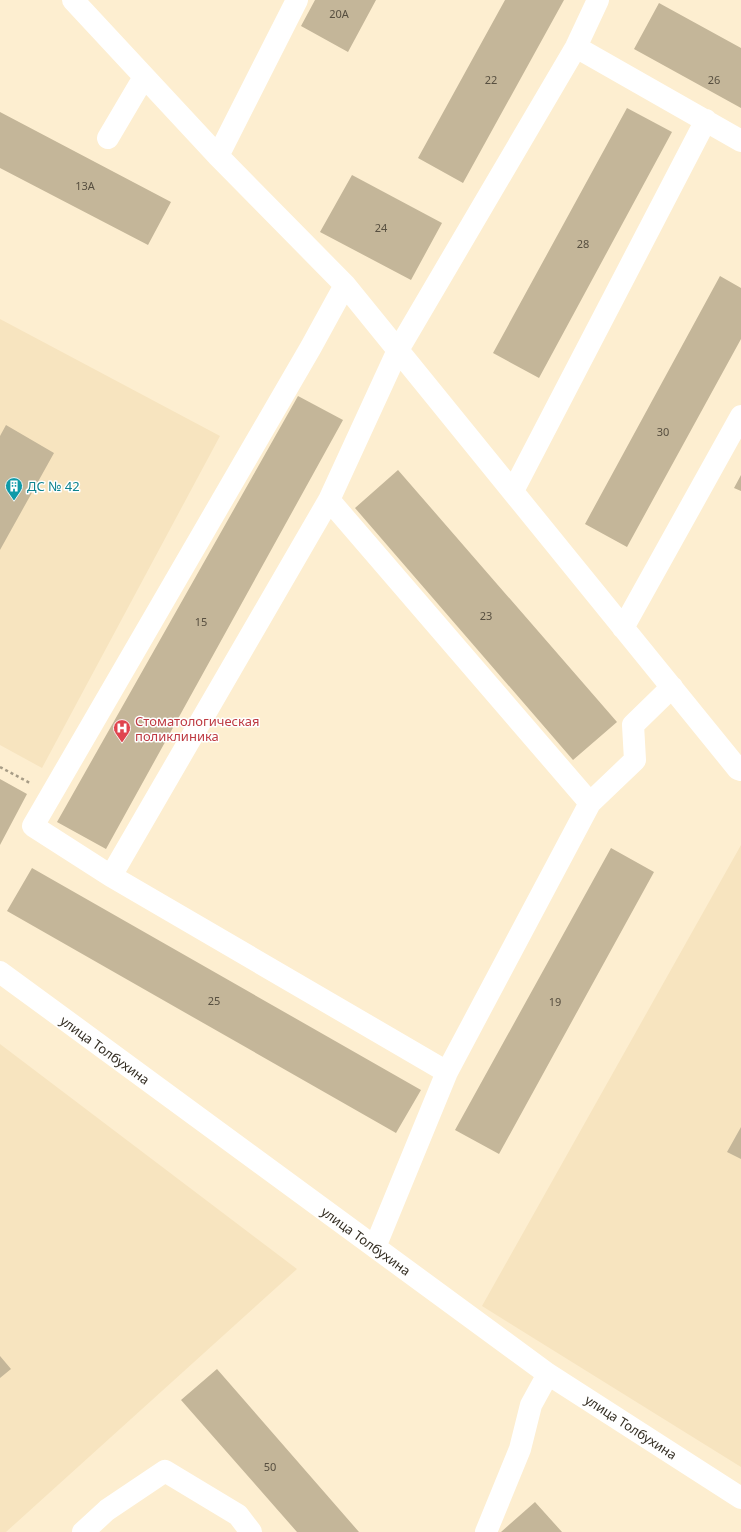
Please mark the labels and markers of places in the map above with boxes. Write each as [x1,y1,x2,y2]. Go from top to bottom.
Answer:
building icon: ДС № 42 [4,476,24,501]
place label: ДС № 42 [27,477,80,495]
place label: Стоматологическая поликлиника [135,712,259,745]
hospital icon: Стоматологическая поликлиника [112,718,132,743]

